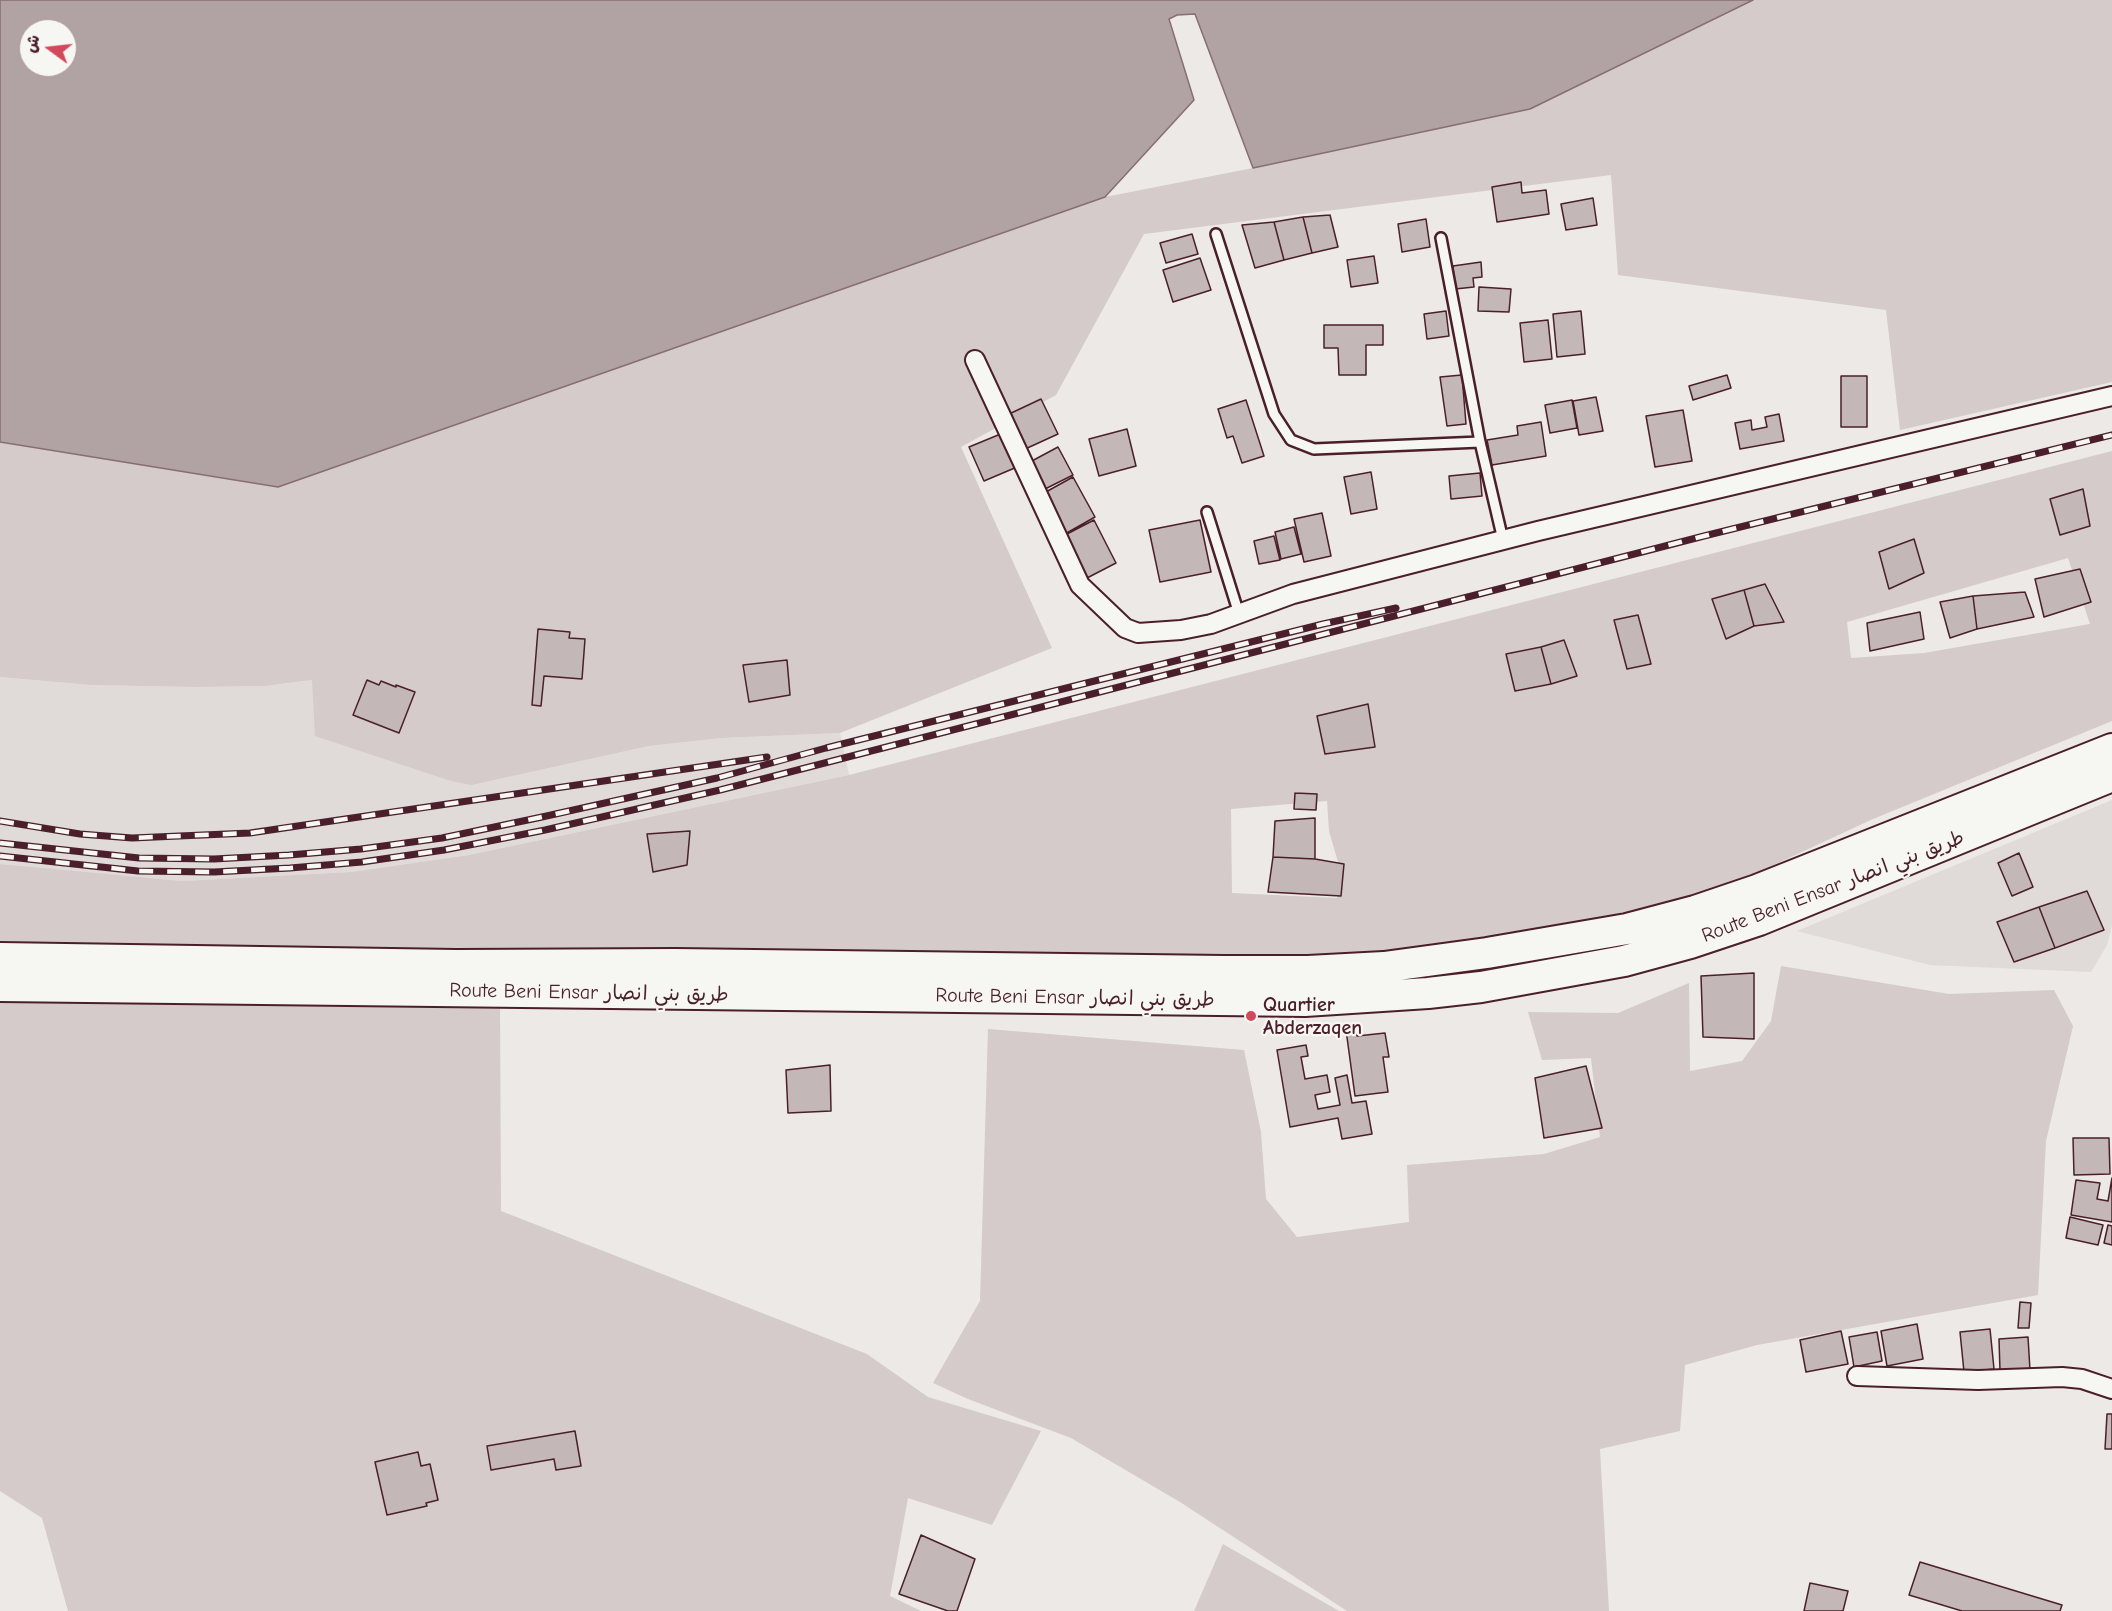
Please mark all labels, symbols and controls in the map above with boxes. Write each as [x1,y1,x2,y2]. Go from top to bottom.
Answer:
north arrow [18,18,78,78]
text: ش [22,33,44,55]
street label: Route Beni Ensar طريق بني انصار [1698,826,1968,948]
street label: Route Beni Ensar طريق بني انصار [449,979,729,1007]
street label: Route Beni Ensar طريق بني انصار [935,984,1215,1012]
place label: Quartier Abderzaqen [1263,993,1362,1040]
marker: Quartier Abderzaqen [1244,1009,1258,1023]

